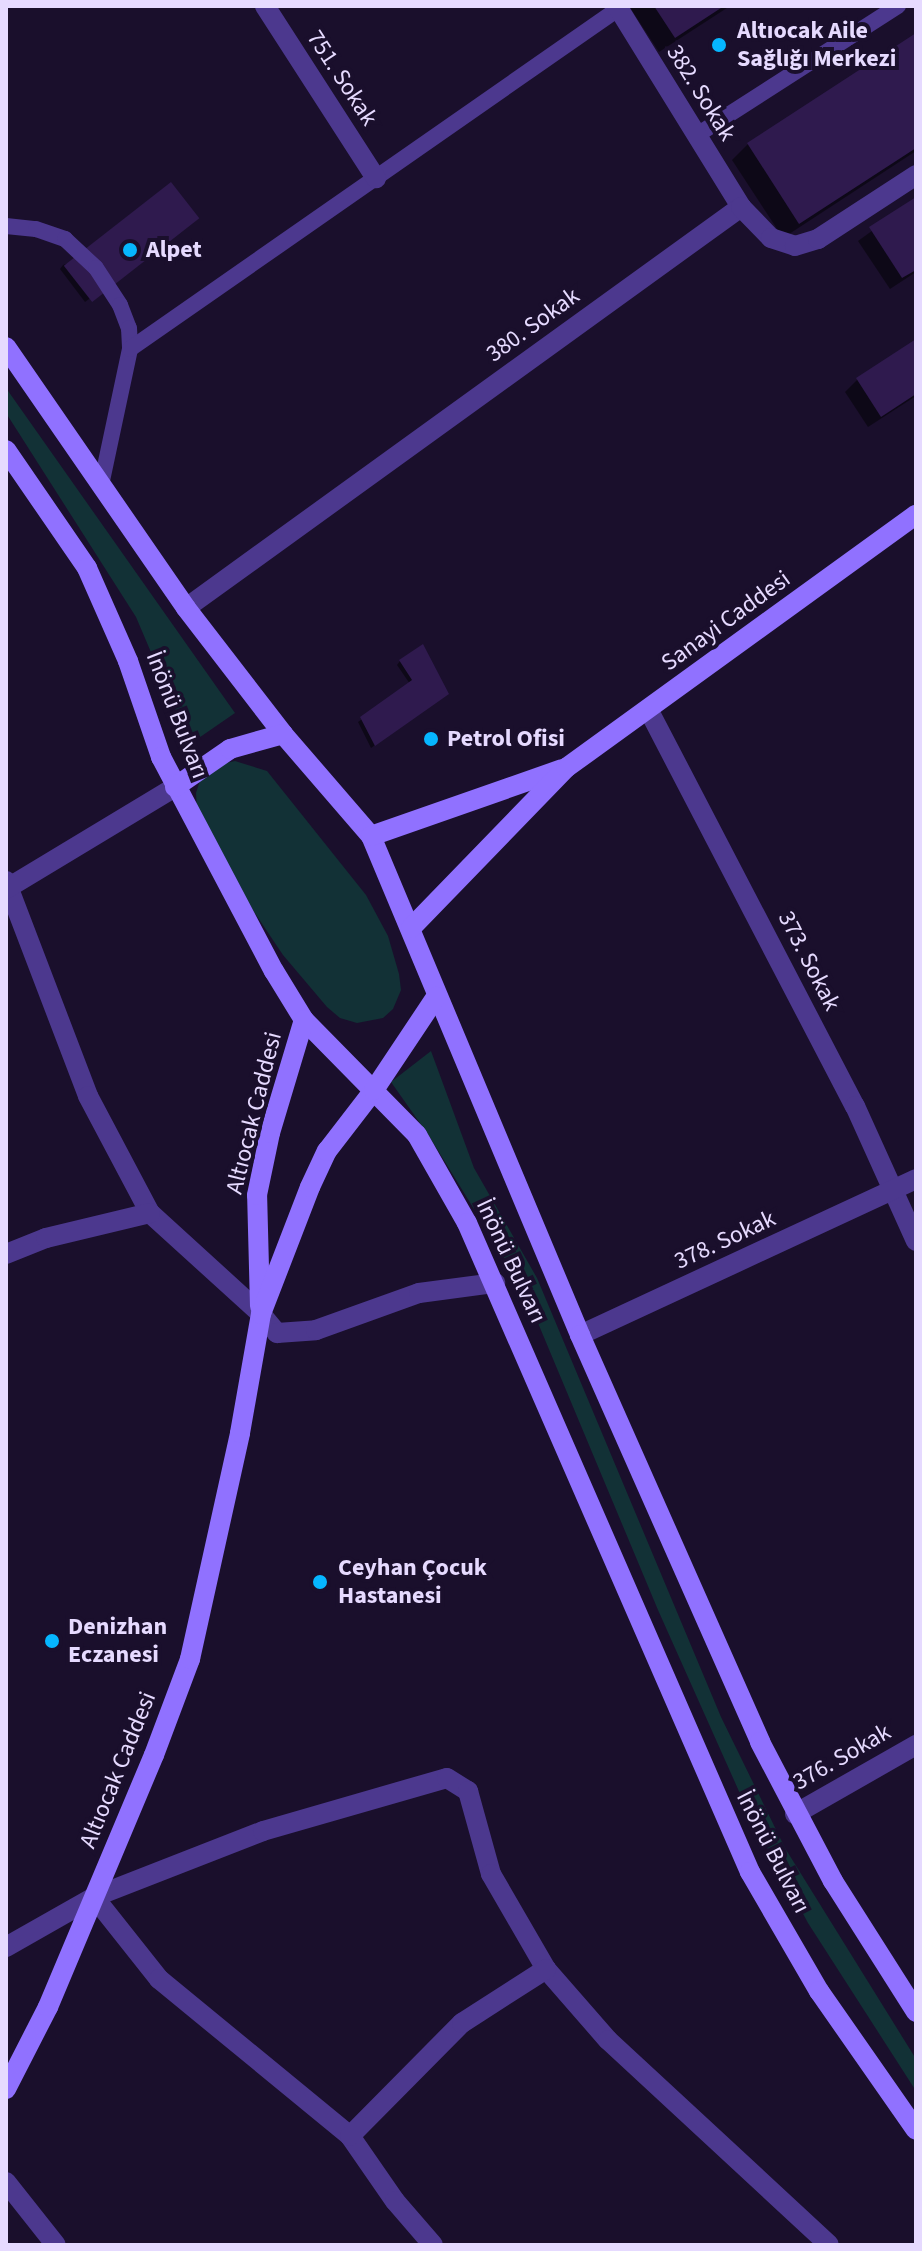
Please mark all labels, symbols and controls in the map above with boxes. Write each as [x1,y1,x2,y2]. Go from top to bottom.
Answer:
place label: Altıocak Aile Sağlığı Merkezi [737,17,896,73]
street label: 751. Sokak [301,25,383,131]
marker: Altıocak Aile Sağlığı Merkezi [708,34,730,56]
street label: 382. Sokak [660,40,742,146]
place label: Alpet [146,236,202,264]
marker: Alpet [121,241,139,259]
street label: 380. Sokak [481,282,585,368]
street label: Sanayi Caddesi [656,565,796,677]
street label: İnönü Bulvarı [140,647,214,783]
place label: Petrol Ofisi [447,725,565,753]
marker: Petrol Ofisi [422,730,440,748]
street label: 373. Sokak [772,906,846,1016]
street label: Altıocak Caddesi [220,1029,288,1197]
street label: İnönü Bulvarı [470,1194,552,1328]
street label: 378. Sokak [670,1204,780,1276]
place label: Ceyhan Çocuk Hastanesi [338,1554,487,1610]
marker: Ceyhan Çocuk Hastanesi [309,1571,331,1593]
place label: Denizhan Eczanesi [68,1613,167,1669]
marker: Denizhan Eczanesi [43,1632,61,1650]
street label: Altıocak Caddesi [74,1688,162,1852]
street label: 376. Sokak [788,1718,896,1796]
street label: İnönü Bulvarı [730,1786,816,1918]

